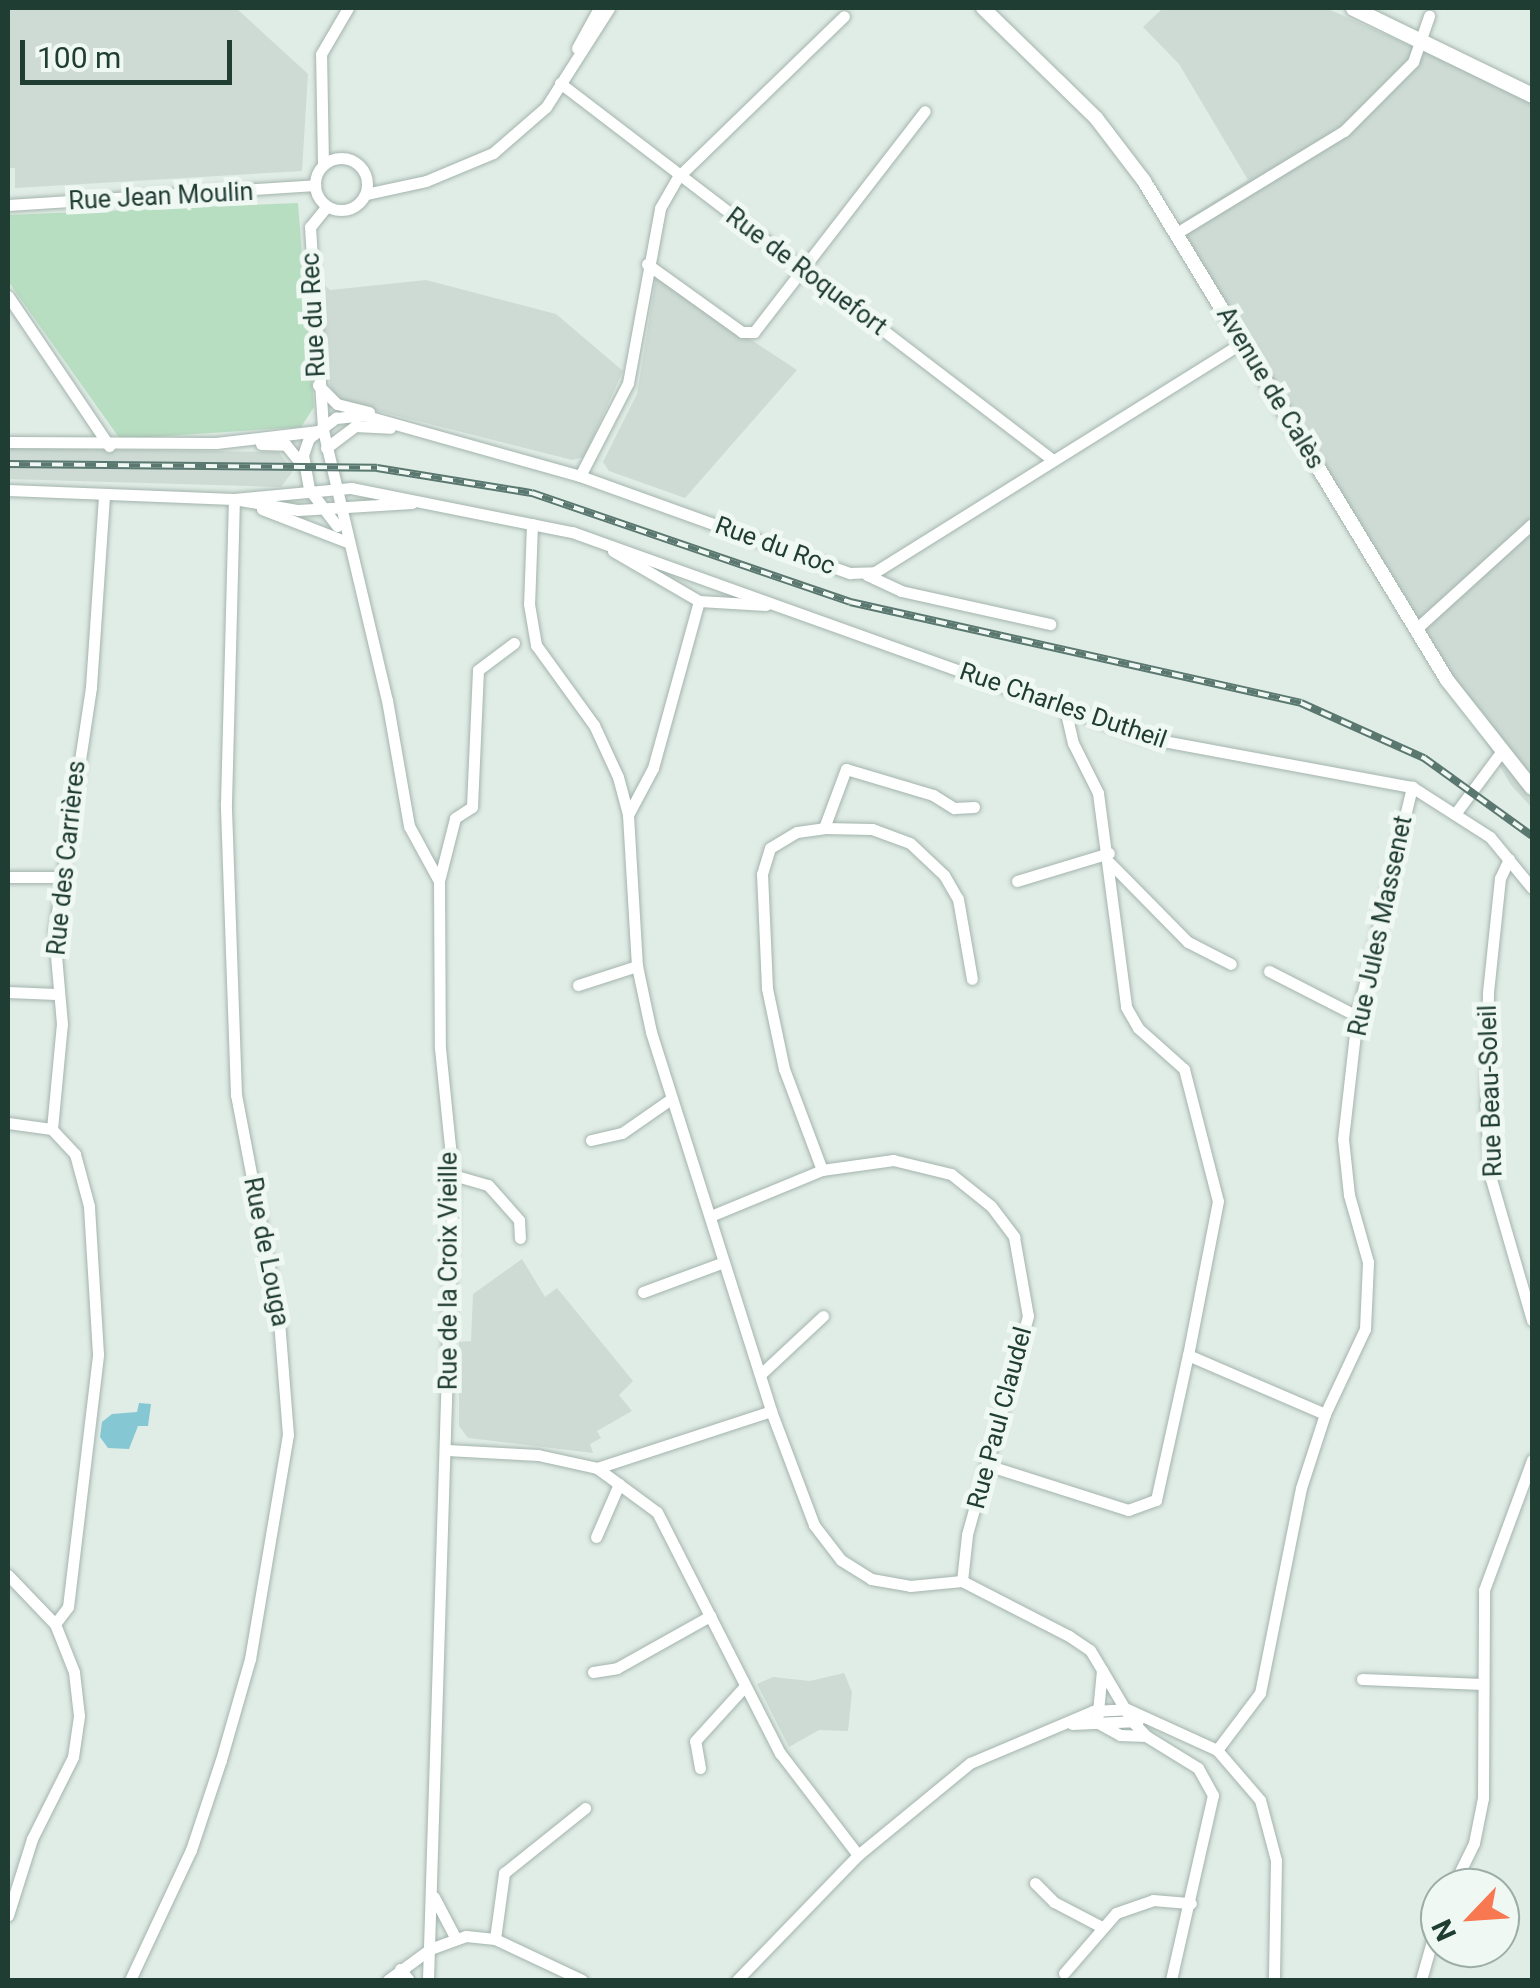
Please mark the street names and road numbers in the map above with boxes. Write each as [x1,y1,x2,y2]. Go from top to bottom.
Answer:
street label: Rue Jean Moulin [68,177,254,217]
street label: Rue de Roquefort [720,202,892,342]
street label: Rue du Rec [296,252,332,378]
street label: Avenue de Calès [1210,302,1330,474]
street label: Rue du Roc [711,510,839,582]
street label: Rue Charles Dutheil [956,657,1170,755]
street label: Rue des Carrières [42,759,92,957]
street label: Rue Jules Massenet [1343,813,1419,1039]
street label: Rue Beau-Soleil [1473,1004,1509,1178]
street label: Rue de la Croix Vieille [434,1152,464,1390]
street label: Rue de Louga [237,1175,295,1329]
street label: Rue Paul Claudel [961,1324,1039,1512]

